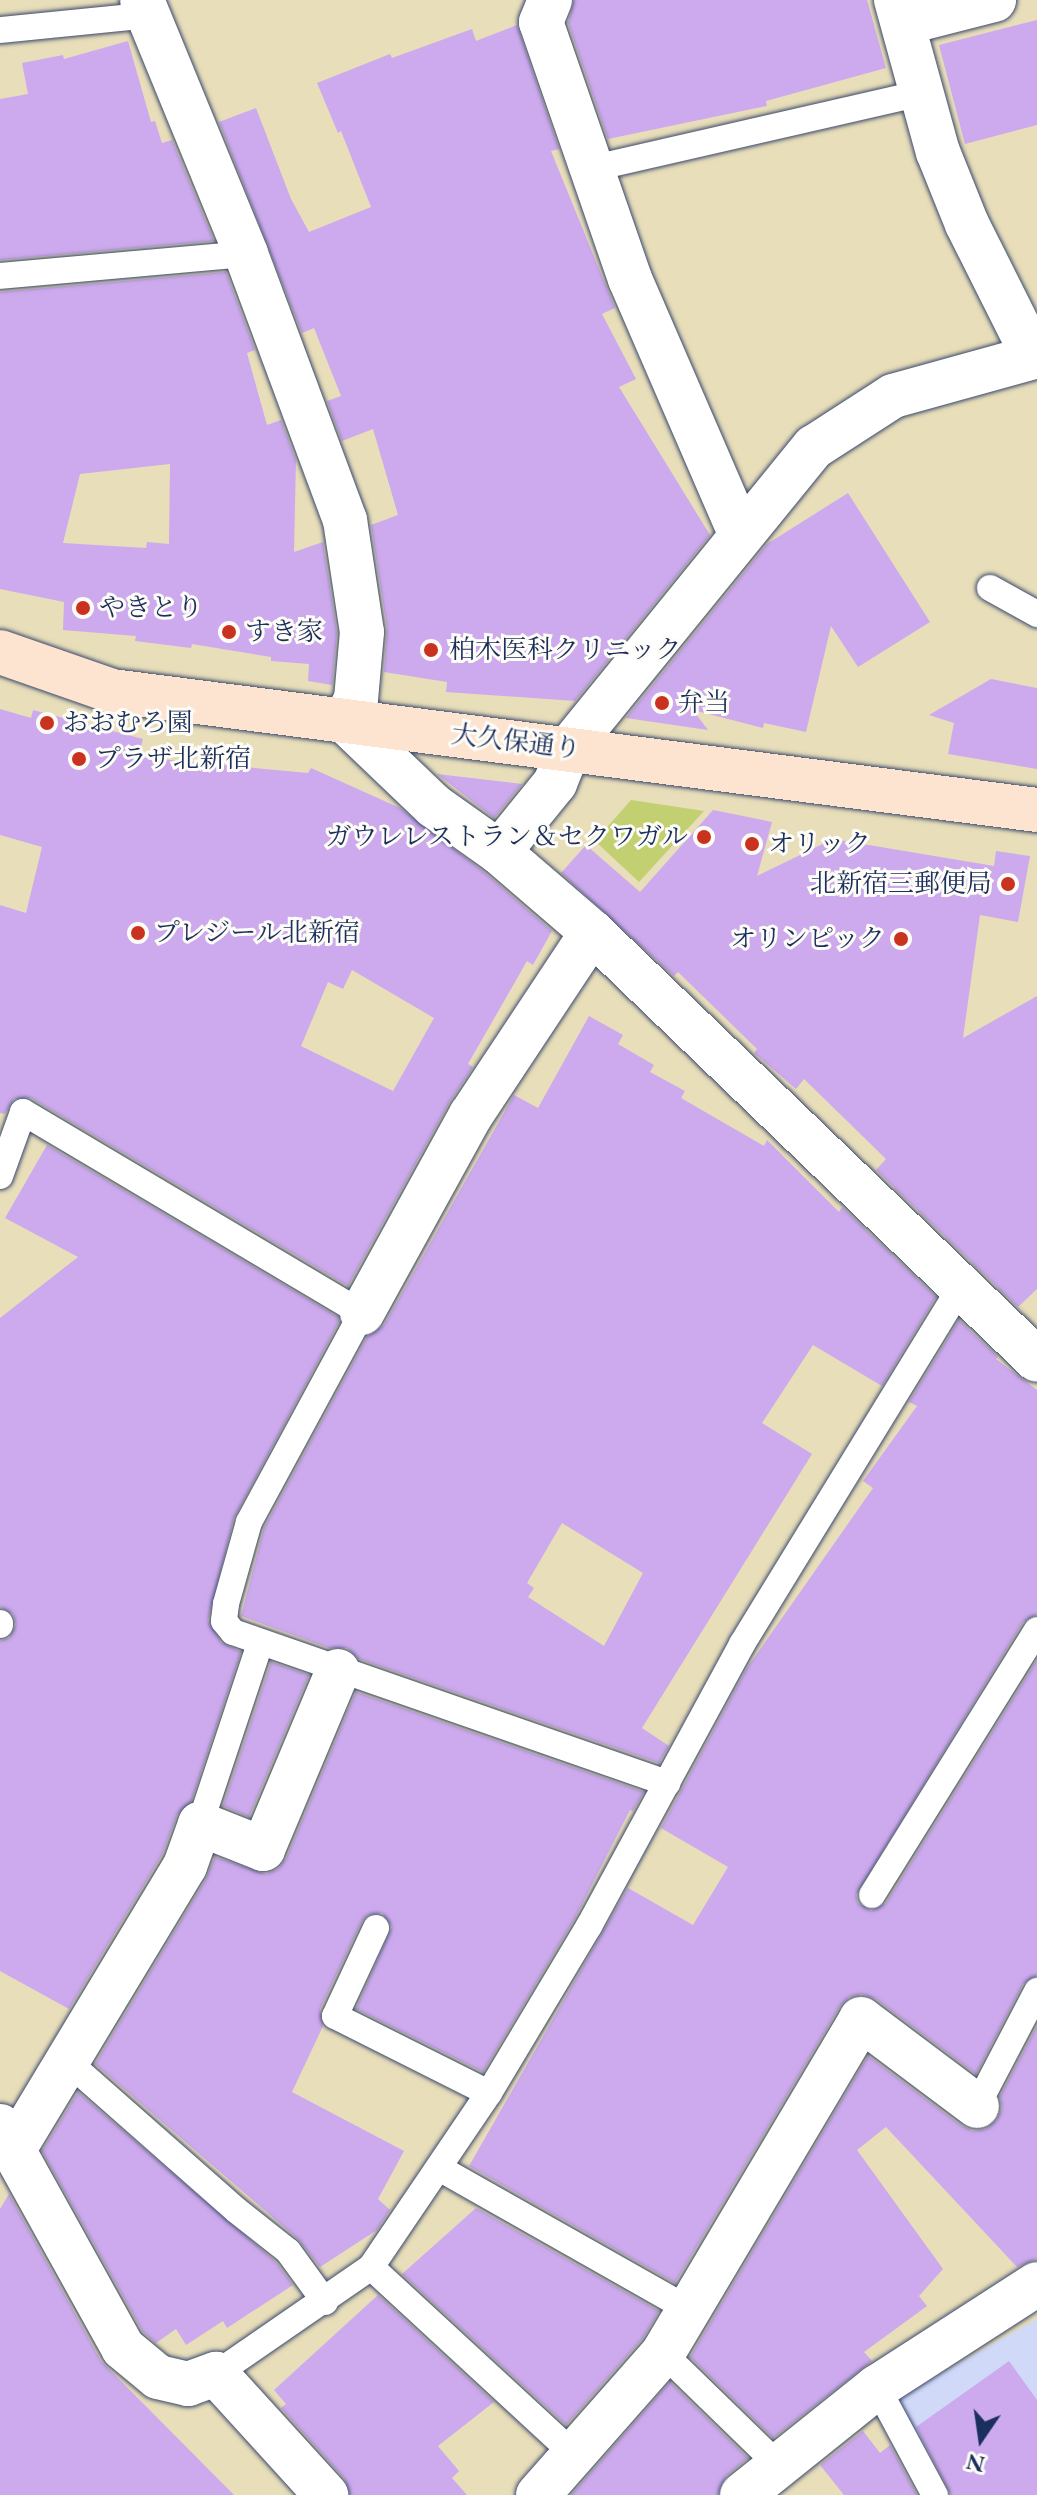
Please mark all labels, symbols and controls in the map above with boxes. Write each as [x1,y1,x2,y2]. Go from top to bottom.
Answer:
place label: やきとり [99,592,203,624]
marker: やきとり [74,599,92,617]
place label: すき家 [245,616,323,648]
marker: すき家 [220,623,238,641]
place label: 柏木医科クリニック [449,634,683,666]
marker: 柏木医科クリニック [420,639,442,661]
place label: 弁当 [678,687,730,719]
marker: 弁当 [653,694,671,712]
place label: おおむろ園 [63,707,193,739]
marker: おおむろ園 [38,714,56,732]
street label: 大久保通り [450,719,582,765]
place label: プラザ北新宿 [95,743,251,775]
marker: プラザ北新宿 [70,750,88,768]
place label: ガウレレストラン＆セクワガル [324,821,688,853]
marker: ガウレレストラン＆セクワガル [695,828,713,846]
place label: オリック [768,828,872,860]
marker: オリック [743,835,761,853]
place label: 北新宿三郵便局 [810,868,992,900]
marker: 北新宿三郵便局 [999,875,1017,893]
place label: プレジール北新宿 [154,917,362,949]
place label: オリンピック [729,923,885,955]
marker: プレジール北新宿 [129,924,147,942]
marker: オリンピック [892,930,910,948]
north arrow [941,2399,1021,2479]
text: N [964,2447,987,2479]

